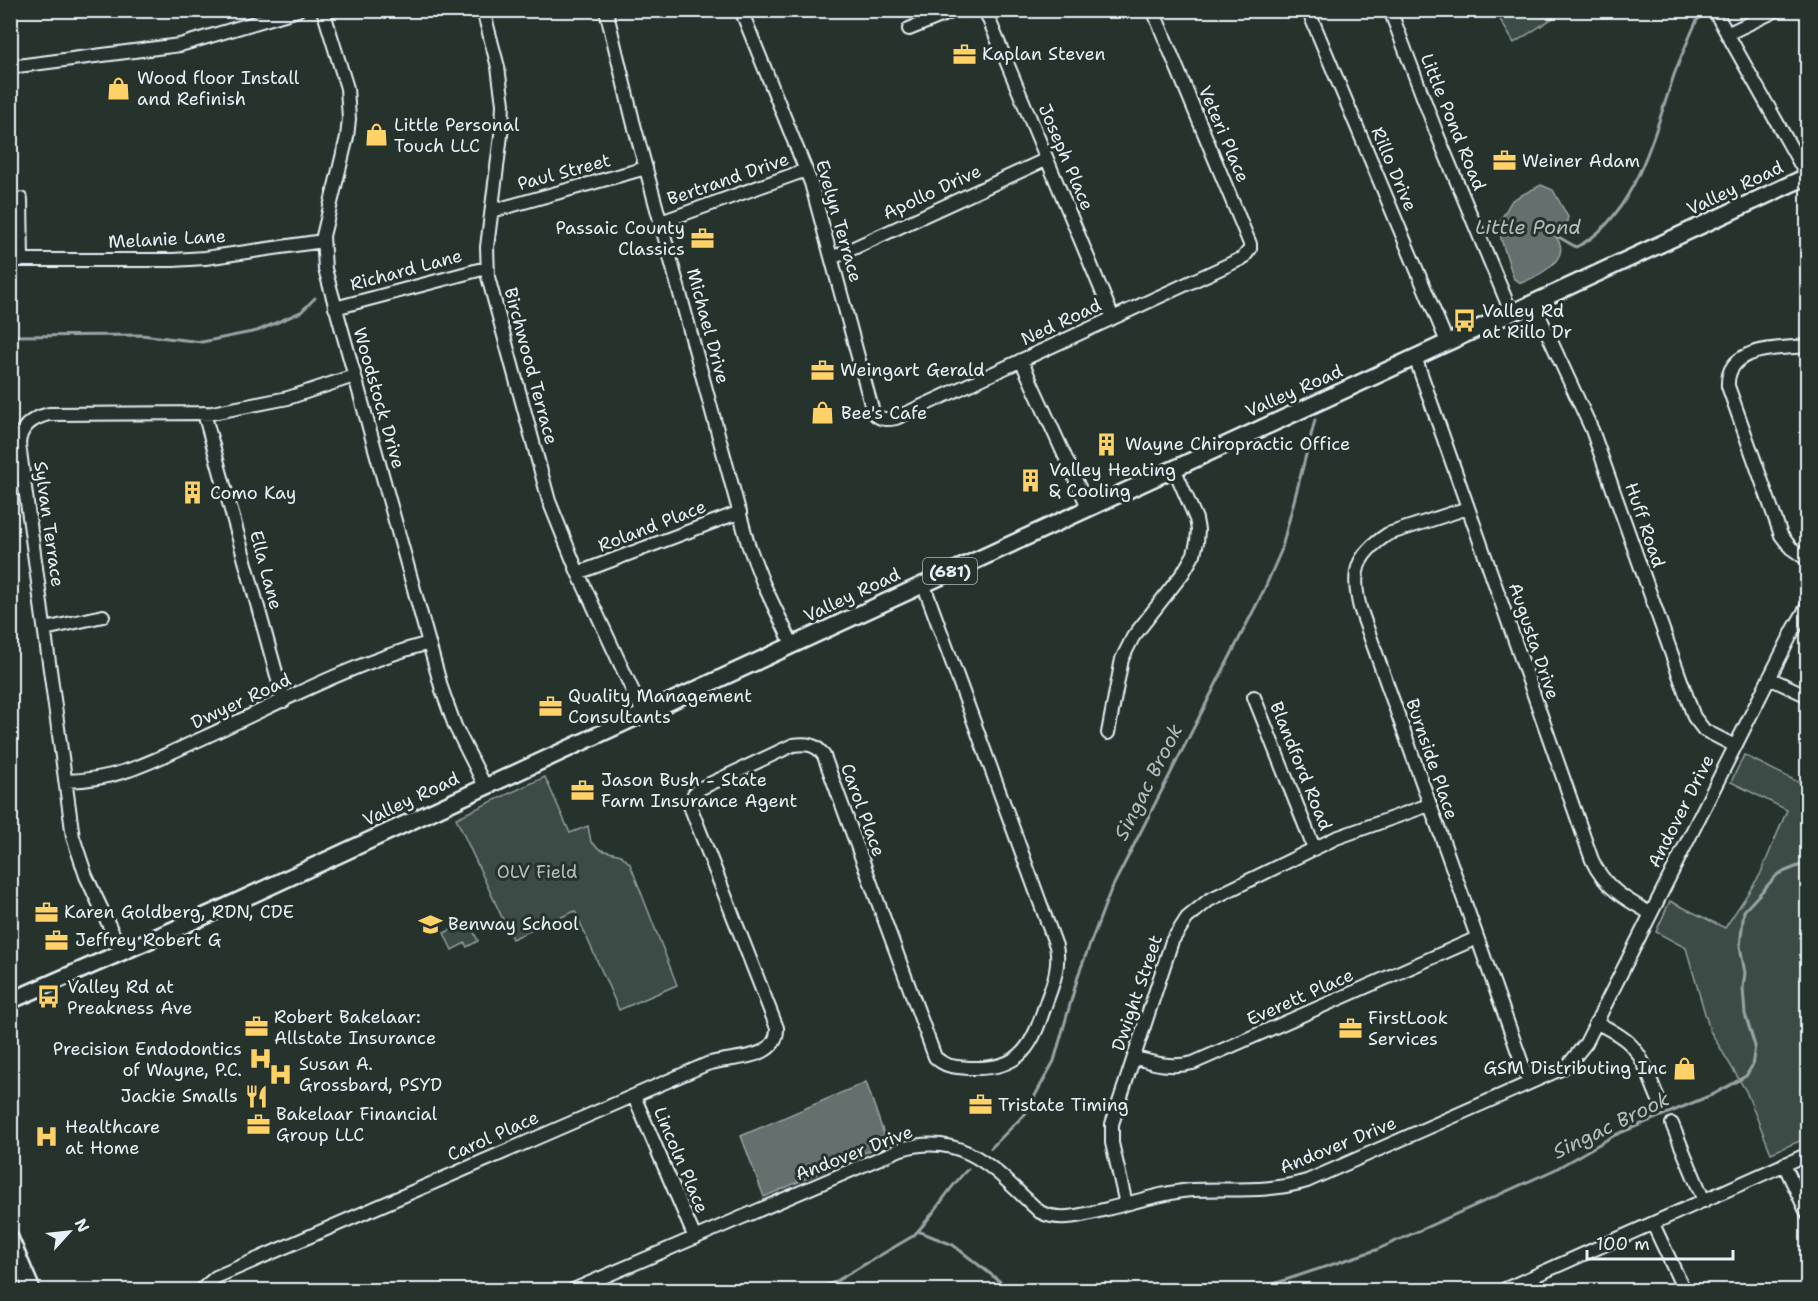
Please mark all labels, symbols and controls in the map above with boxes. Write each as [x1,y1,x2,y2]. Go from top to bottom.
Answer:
office icon: Kaplan Steven [951,41,977,67]
place label: Kaplan Steven [982,42,1106,66]
street label: Little Pond Road [1415,50,1491,194]
place label: Wood floor Install and Refinish [137,66,300,111]
shop icon: Wood floor Install and Refinish [106,75,132,101]
street label: Veteri Place [1193,82,1255,186]
street label: Joseph Place [1033,100,1099,214]
place label: Little Personal Touch LLC [394,113,520,158]
shop icon: Little Personal Touch LLC [363,122,389,148]
street label: Rillo Drive [1366,123,1422,215]
street label: Bertrand Drive [664,147,792,211]
street label: Paul Street [515,148,613,196]
office icon: Weiner Adam [1491,148,1517,174]
place label: Weiner Adam [1522,149,1640,173]
street label: Valley Road [1683,155,1787,221]
street label: Evelyn Terrace [810,157,868,285]
street label: Apollo Drive [879,159,985,225]
water label: Little Pond [1475,214,1581,240]
place label: Passaic County Classics [555,216,685,261]
street label: Melanie Lane [108,224,226,254]
office icon: Passaic County Classics [690,225,716,251]
street label: Richard Lane [347,244,465,296]
street label: Michael Drive [681,266,735,386]
street label: Birchwood Terrace [499,285,563,447]
street label: Ned Road [1017,293,1105,351]
place label: Valley Rd at Rillo Dr [1482,299,1572,344]
bus stop icon: Valley Rd at Rillo Dr [1451,308,1477,334]
street label: Woodstock Drive [347,325,411,471]
office icon: Weingart Gerald [809,357,835,383]
place label: Weingart Gerald [840,358,985,382]
street label: Valley Road [1242,359,1346,423]
shop icon: Bee's Cafe [810,400,836,426]
place label: Bee's Cafe [841,401,927,425]
building icon: Wayne Chiropractic Office [1094,431,1120,457]
place label: Wayne Chiropractic Office [1125,432,1350,456]
place label: Valley Heating & Cooling [1049,458,1176,503]
street label: Sylvan Terrace [28,460,70,588]
building icon: Valley Heating & Cooling [1018,467,1044,493]
street label: Huff Road [1619,479,1671,571]
building icon: Como Kay [179,480,205,506]
place label: Como Kay [210,481,296,505]
street label: Roland Place [595,494,709,558]
street label: Ella Lane [244,528,288,612]
road number: (681) [923,558,977,584]
street label: Valley Road [800,562,904,628]
street label: Augusta Drive [1503,579,1565,703]
street label: Dwyer Road [187,667,295,735]
place label: Quality Management Consultants [568,684,752,729]
office icon: Quality Management Consultants [537,693,563,719]
street label: Burnside Place [1400,695,1464,823]
street label: Blandford Road [1264,698,1338,834]
water label: Singac Brook [1108,719,1189,844]
street label: Andover Drive [1642,750,1720,872]
street label: Carol Place [835,760,891,860]
street label: Valley Road [359,766,463,832]
place label: Jason Bush - State Farm Insurance Agent [601,768,797,813]
office icon: Jason Bush - State Farm Insurance Agent [570,777,596,803]
park label: OLV Field [497,860,577,884]
office icon: Karen Goldberg, RDN, CDE [33,899,59,925]
place label: Karen Goldberg, RDN, CDE [64,900,294,924]
school or university icon: Benway School [417,911,443,937]
place label: Benway School [448,912,579,936]
office icon: Jeffrey Robert G [44,927,70,953]
place label: Jeffrey Robert G [75,928,222,952]
street label: Dwight Street [1106,932,1168,1054]
street label: Everett Place [1243,963,1357,1031]
place label: Valley Rd at Preakness Ave [67,975,193,1020]
bus stop icon: Valley Rd at Preakness Ave [36,984,62,1010]
place label: Robert Bakelaar: Allstate Insurance [274,1005,436,1050]
place label: FirstLook Services [1368,1006,1448,1051]
office icon: Robert Bakelaar: Allstate Insurance [243,1014,269,1040]
office icon: FirstLook Services [1337,1015,1363,1041]
place label: Precision Endodontics of Wayne, P.C. [53,1037,242,1082]
hospital icon: Precision Endodontics of Wayne, P.C. [247,1046,273,1072]
place label: Susan A. Grossbard, PSYD [299,1052,442,1097]
shop icon: GSM Distributing Inc [1672,1055,1698,1081]
place label: GSM Distributing Inc [1484,1056,1667,1080]
hospital icon: Susan A. Grossbard, PSYD [268,1061,294,1087]
restaurant icon: Jackie Smalls [243,1083,269,1109]
place label: Jackie Smalls [121,1084,238,1108]
water label: Singac Brook [1548,1085,1674,1165]
office icon: Tristate Timing [967,1092,993,1118]
place label: Tristate Timing [998,1093,1129,1117]
place label: Bakelaar Financial Group LLC [276,1102,438,1147]
street label: Lincoln Place [648,1103,714,1217]
street label: Carol Place [444,1105,542,1167]
office icon: Bakelaar Financial Group LLC [245,1111,271,1137]
street label: Andover Drive [1276,1111,1400,1179]
place label: Healthcare at Home [65,1115,160,1160]
street label: Andover Drive [792,1120,916,1186]
hospital icon: Healthcare at Home [34,1124,60,1150]
north arrow [39,1202,99,1262]
text: N [70,1215,94,1236]
scale bar [1587,1223,1732,1261]
text: 100 m [1596,1232,1650,1256]

